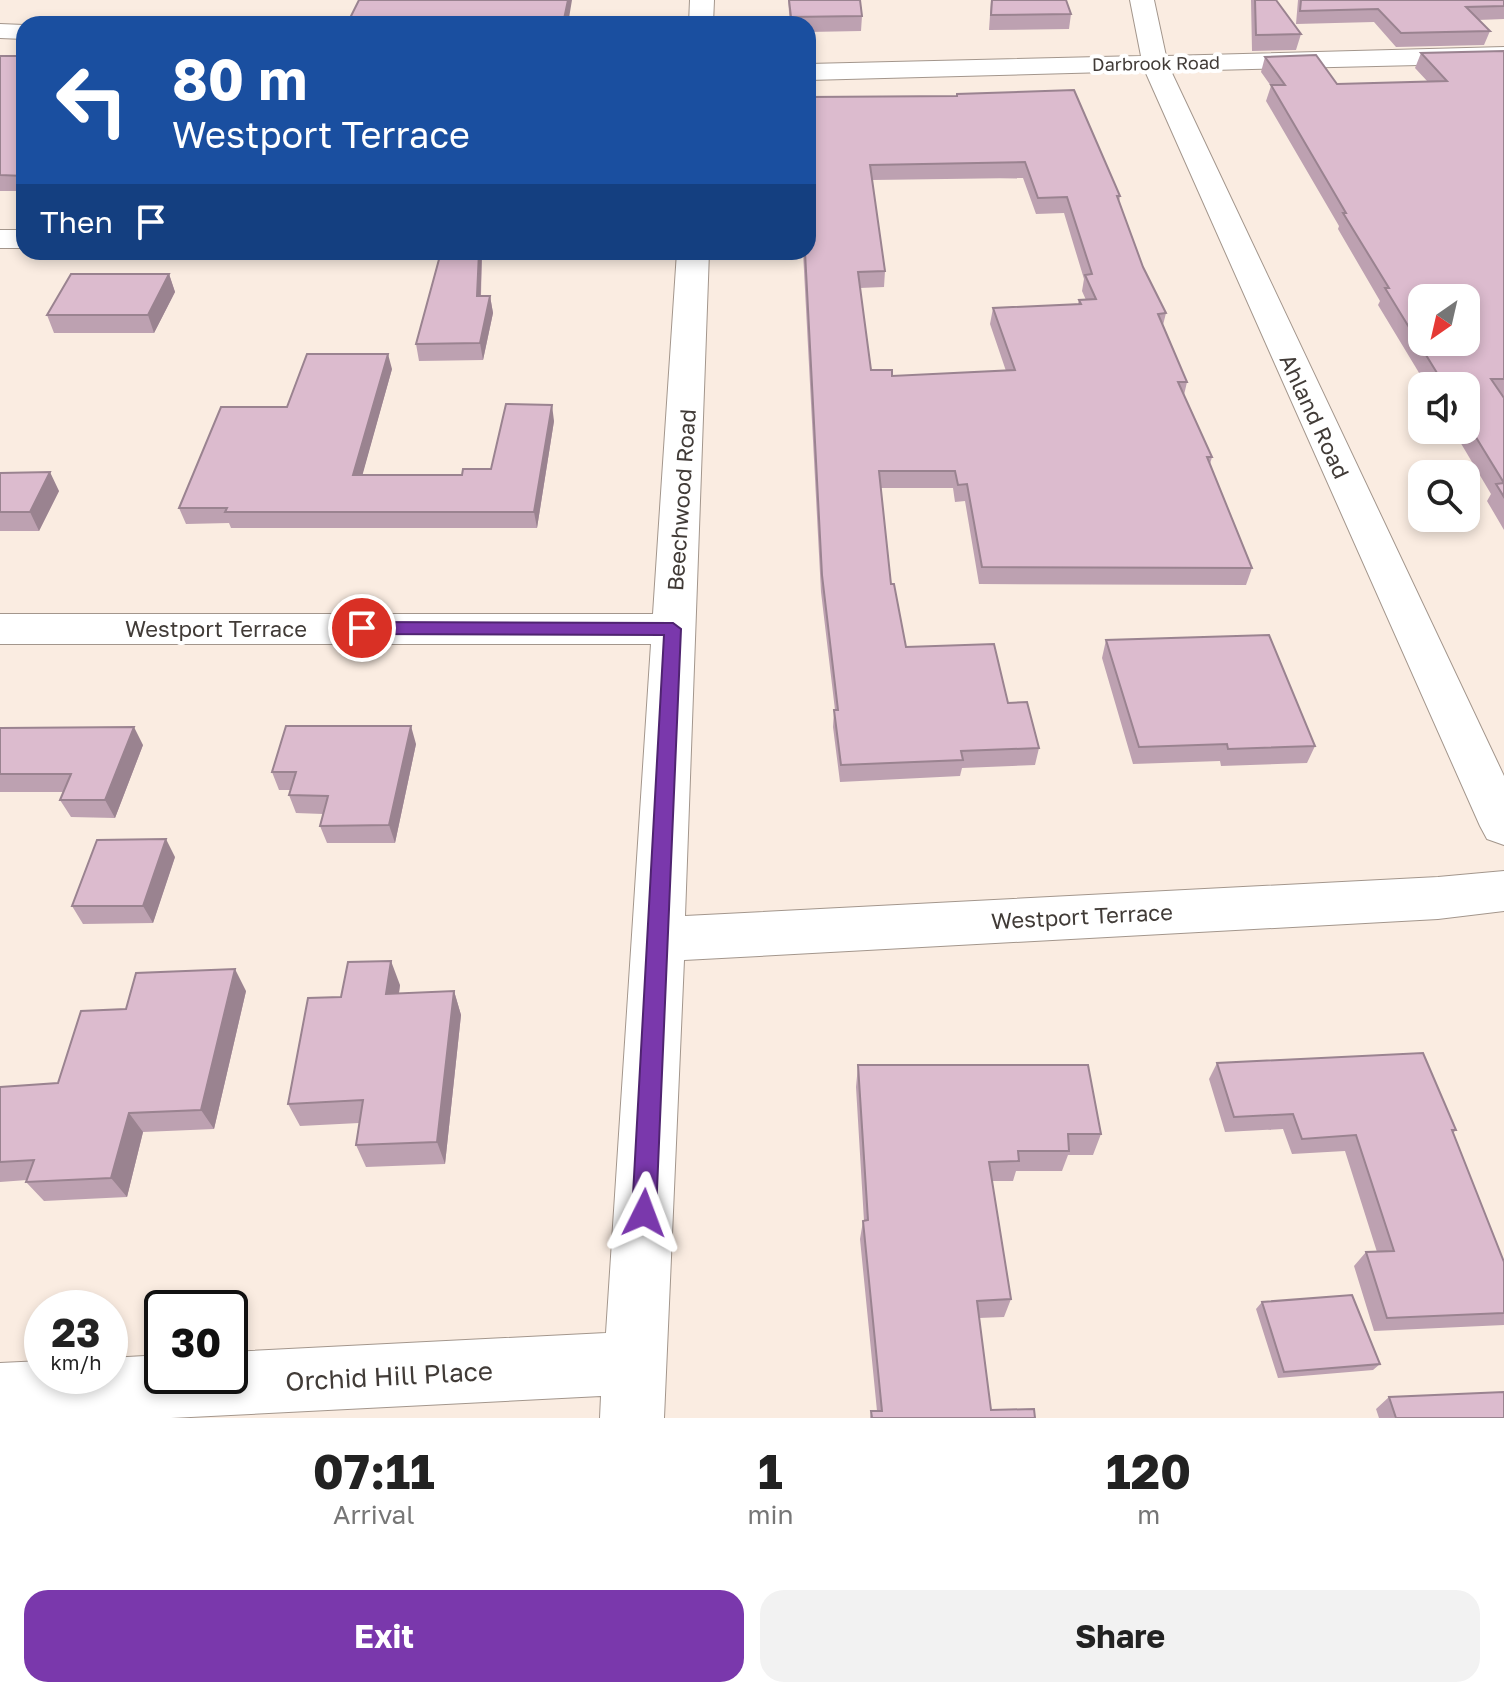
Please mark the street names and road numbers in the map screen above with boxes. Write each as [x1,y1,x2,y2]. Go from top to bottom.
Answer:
street label: Darbrook Road [1092,51,1220,75]
street label: Ahland Road [1274,349,1356,483]
street label: Beechwood Road [661,408,701,592]
street label: Westport Terrace [125,615,307,642]
street label: Westport Terrace [990,898,1174,934]
street label: Orchid Hill Place [284,1355,494,1397]

